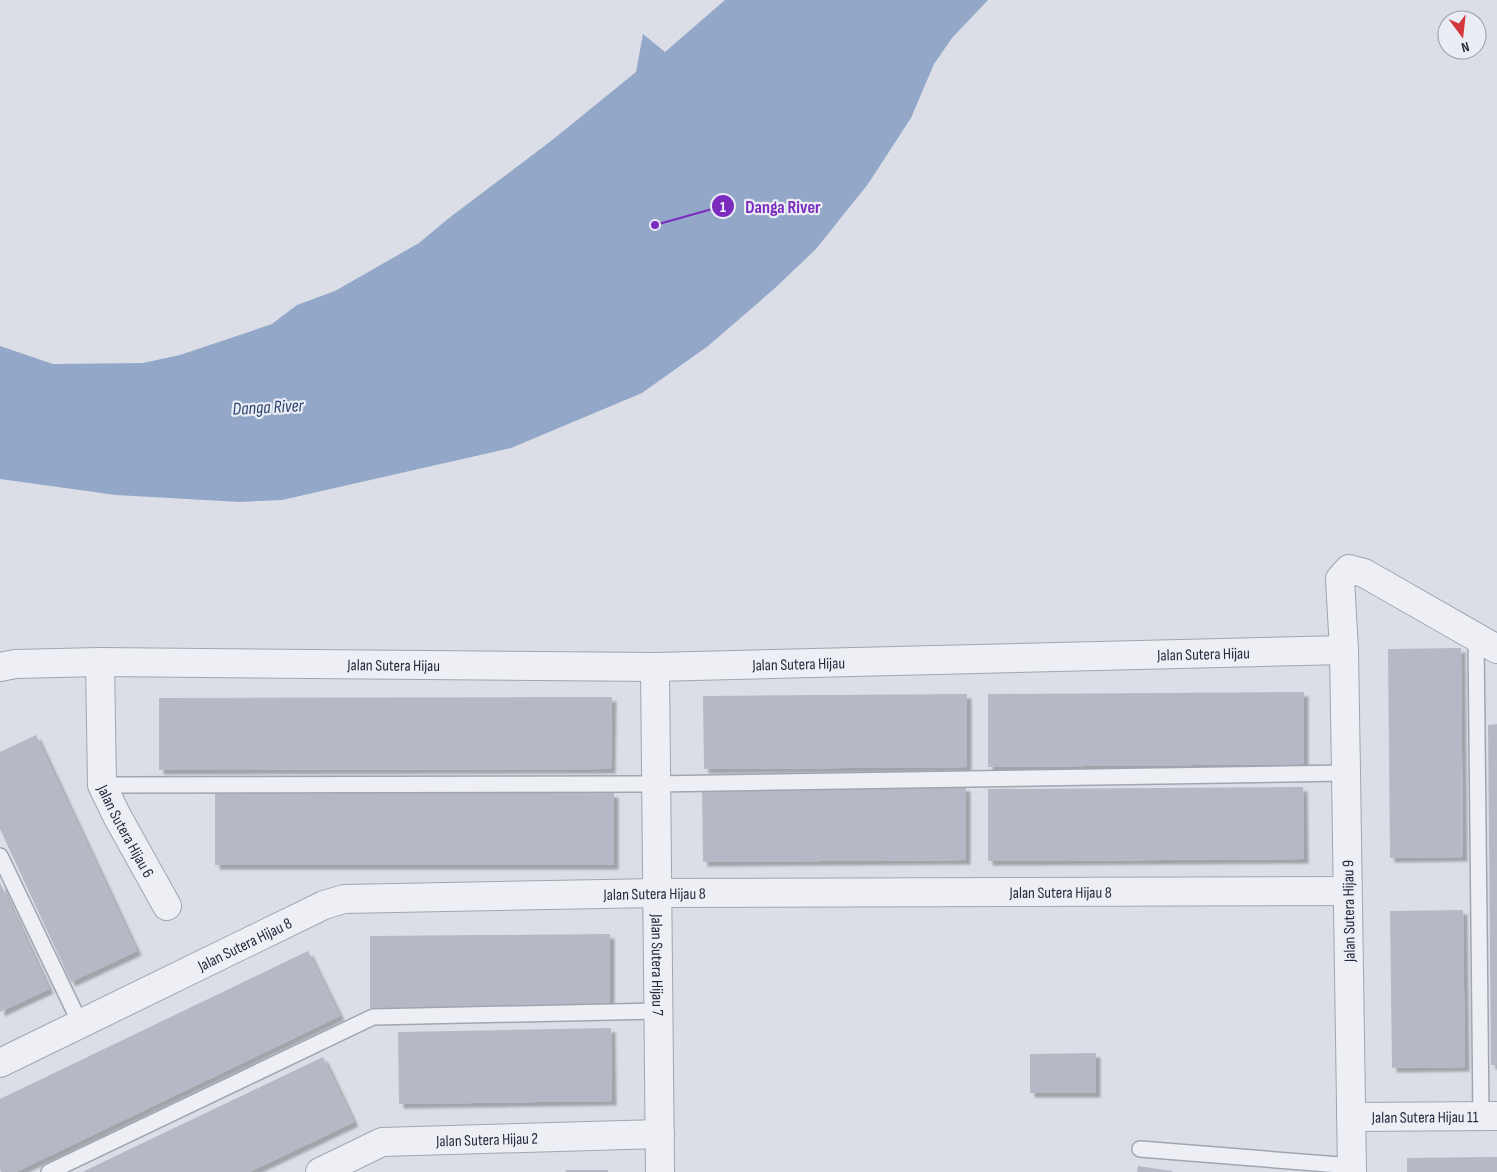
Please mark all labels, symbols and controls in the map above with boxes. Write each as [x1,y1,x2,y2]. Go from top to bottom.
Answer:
north arrow [1437,10,1487,60]
text: N [1459,38,1471,56]
callout: Danga River [710,190,831,223]
text: Danga River [745,197,821,218]
text: 1 [720,198,726,217]
water label: Danga River [232,395,305,420]
street label: Jalan Sutera Hijau [1156,644,1250,666]
street label: Jalan Sutera Hijau [751,654,845,676]
street label: Jalan Sutera Hijau [346,656,440,676]
street label: Jalan Sutera Hijau 6 [92,781,157,881]
street label: Jalan Sutera Hijau 9 [1339,860,1360,963]
street label: Jalan Sutera Hijau 8 [1008,884,1112,903]
street label: Jalan Sutera Hijau 8 [602,885,706,905]
street label: Jalan Sutera Hijau 7 [646,913,666,1017]
street label: Jalan Sutera Hijau 8 [194,914,295,977]
street label: Jalan Sutera Hijau 11 [1371,1108,1479,1128]
street label: Jalan Sutera Hijau 2 [435,1130,538,1151]

